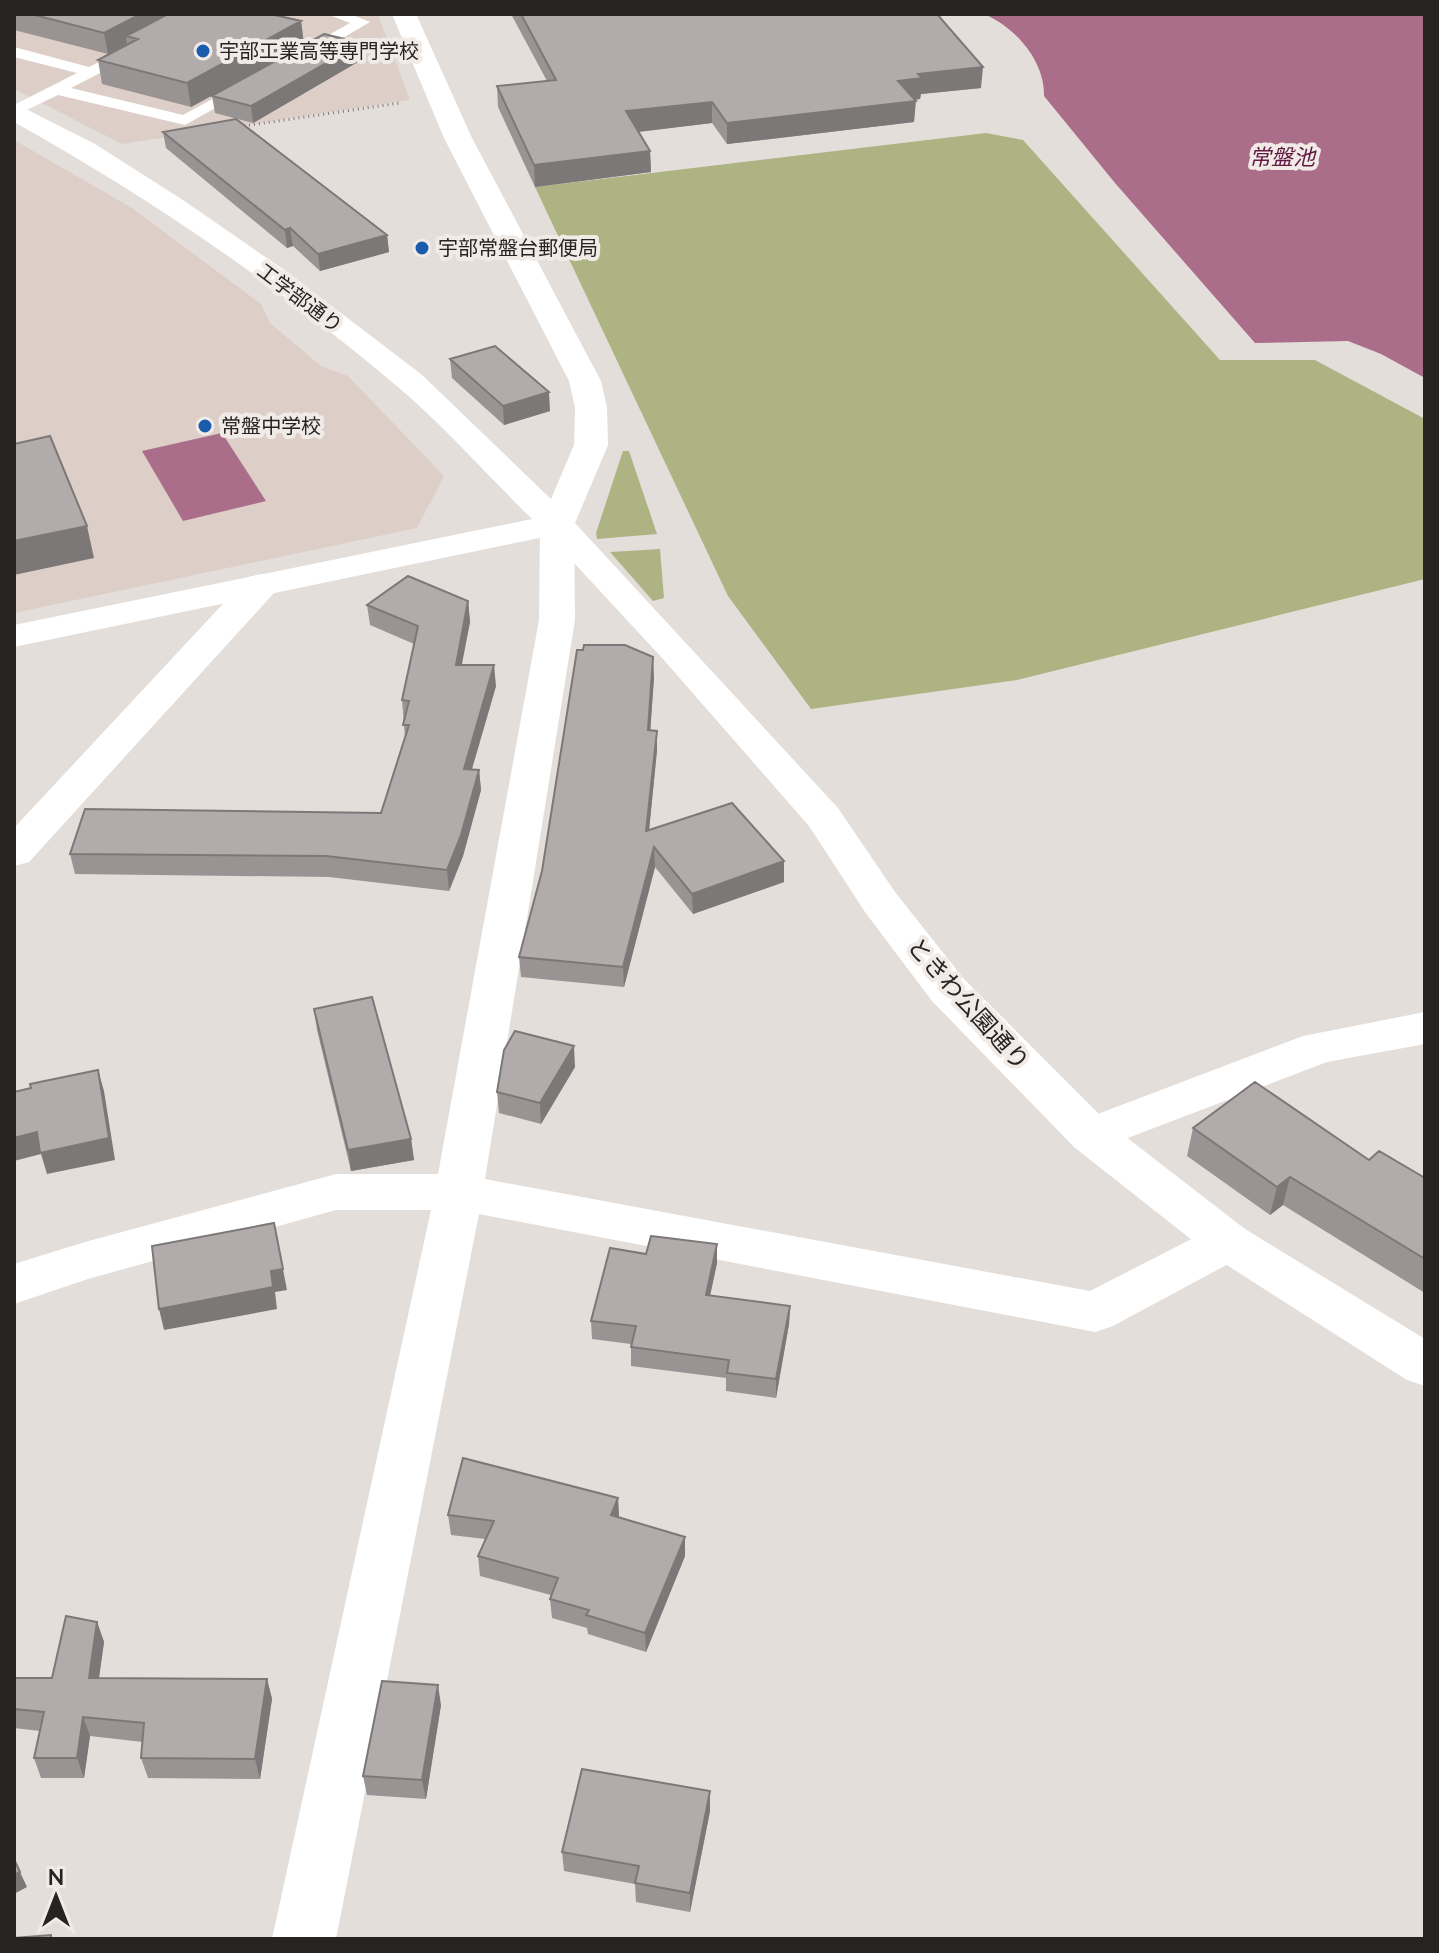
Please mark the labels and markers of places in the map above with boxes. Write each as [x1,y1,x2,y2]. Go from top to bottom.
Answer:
place label: 宇部工業高等専門学校 [219,38,419,65]
marker: 宇部工業高等専門学校 [194,42,212,60]
place label: 宇部常盤台郵便局 [438,235,598,262]
marker: 宇部常盤台郵便局 [413,239,431,257]
place label: 常盤中学校 [221,413,321,440]
marker: 常盤中学校 [196,417,214,435]

